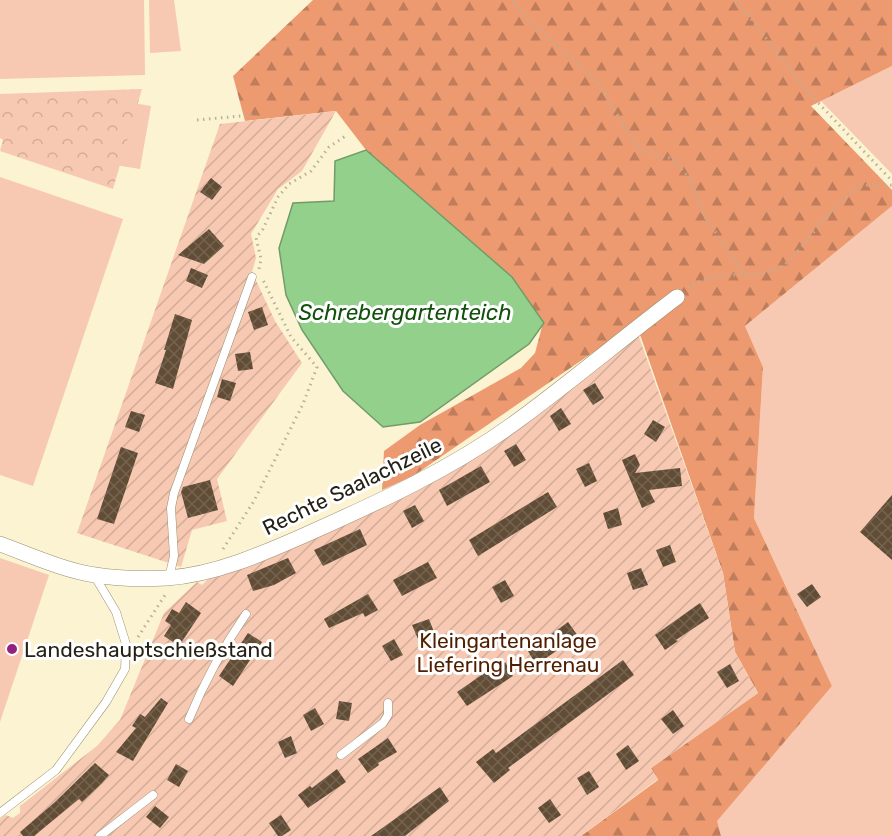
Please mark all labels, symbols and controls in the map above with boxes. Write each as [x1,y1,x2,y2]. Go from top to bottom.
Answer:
water label: Schrebergartenteich [298,299,512,326]
street label: Rechte Saalachzeile [258,432,446,540]
park label: Kleingartenanlage Liefering Herrenau [417,628,599,677]
place label: Landeshauptschießstand [24,637,273,662]
marker: Landeshauptschießstand [5,642,19,656]

